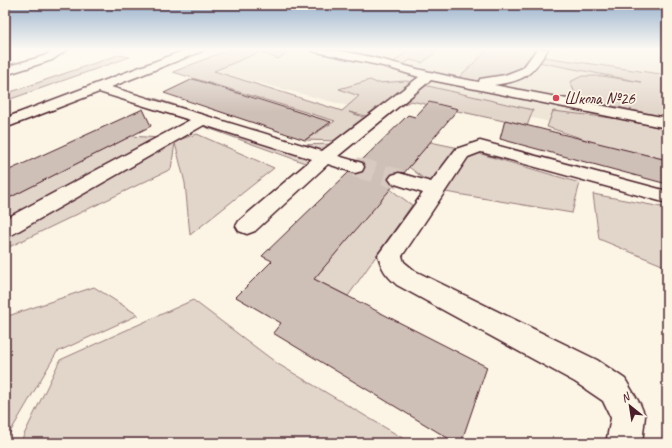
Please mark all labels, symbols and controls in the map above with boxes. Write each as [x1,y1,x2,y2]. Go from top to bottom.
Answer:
place label: Школа №26 [564,88,636,109]
marker: Школа №26 [551,93,561,103]
north arrow [610,386,650,426]
text: N [619,388,633,405]

